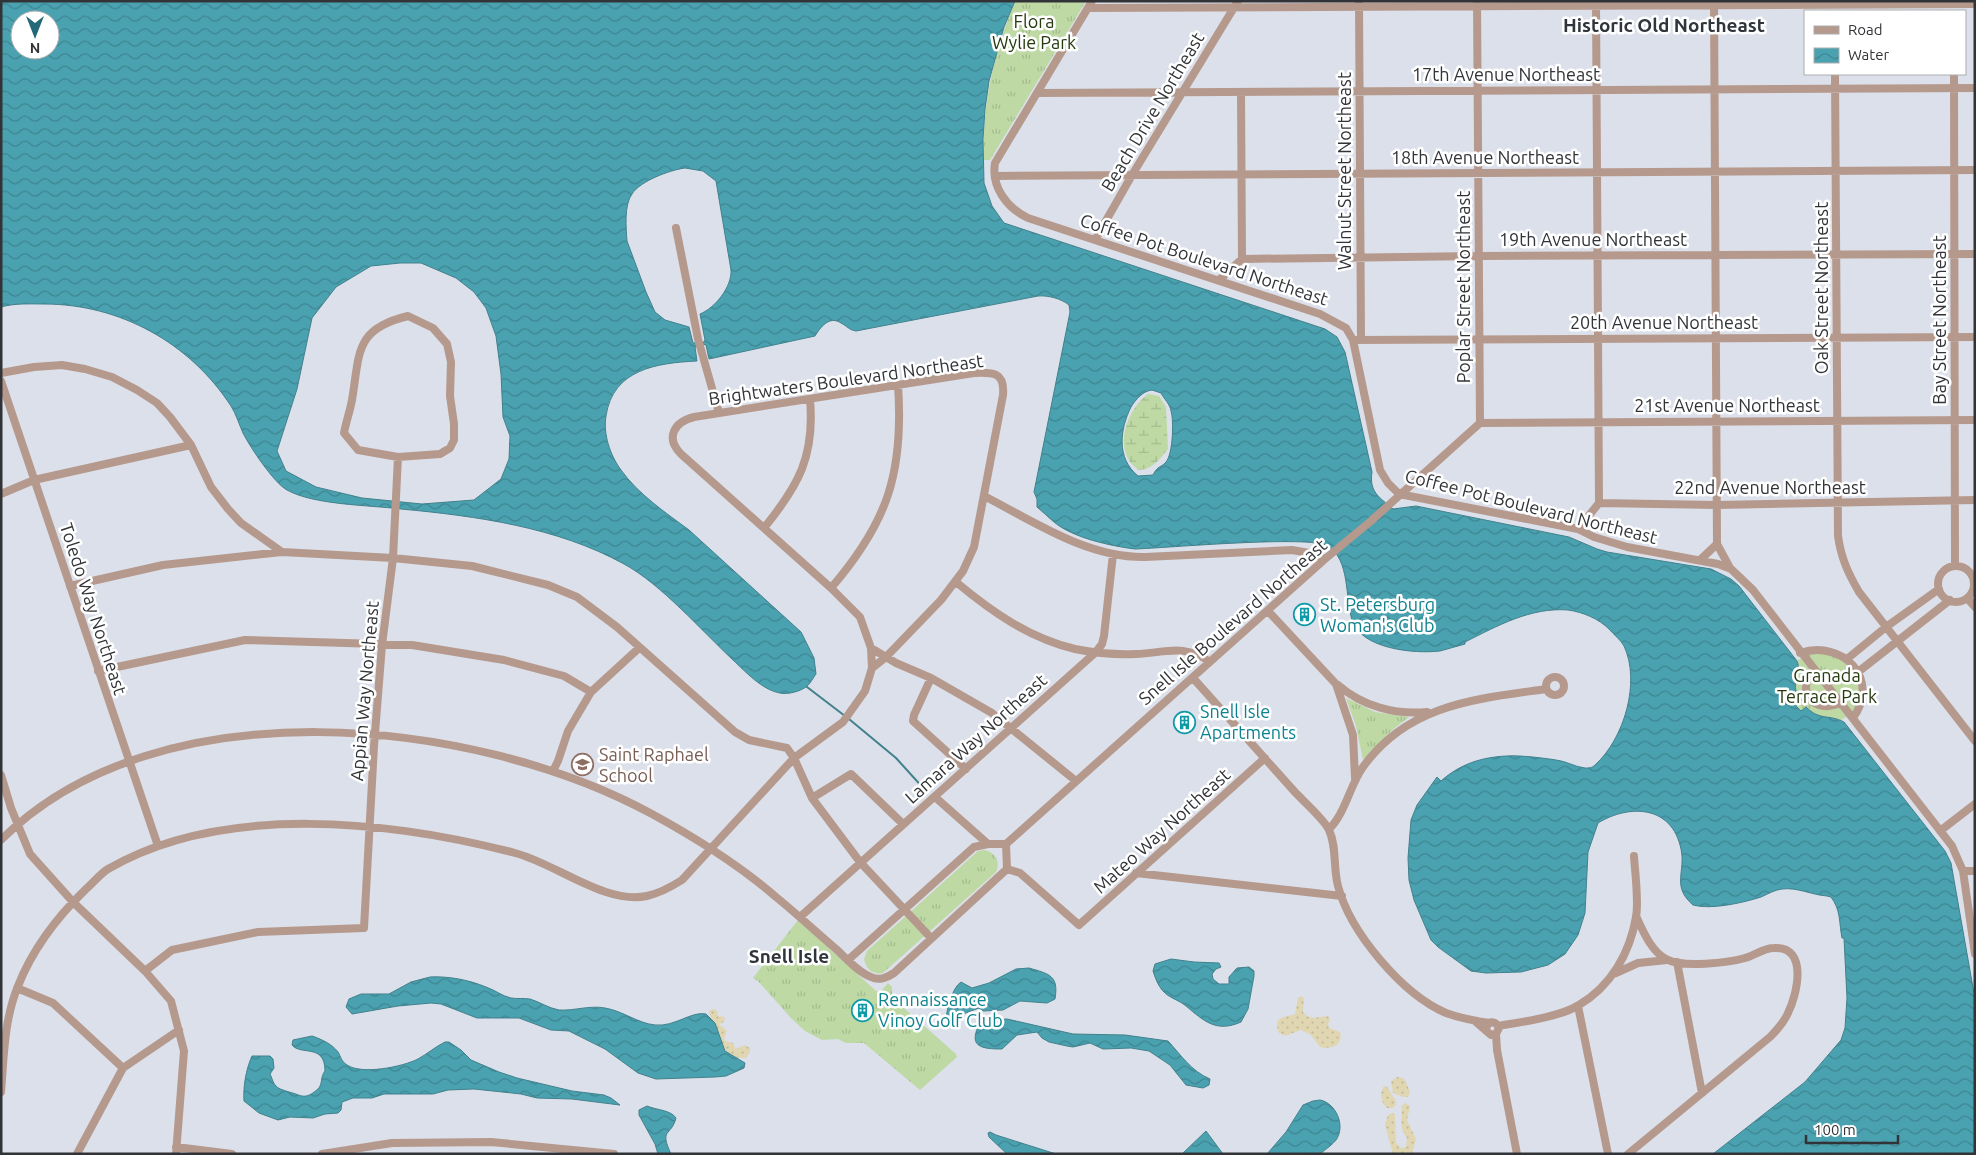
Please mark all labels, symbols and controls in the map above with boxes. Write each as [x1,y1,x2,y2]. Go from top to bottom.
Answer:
north arrow [10,10,60,60]
legend [1804,10,1966,75]
park label: Flora Wylie Park [992,11,1076,52]
district label: Historic Old Northeast [1563,14,1765,36]
text: Road [1848,21,1883,38]
street label: Beach Drive Northeast [1097,28,1208,195]
text: N [30,40,40,56]
text: Water [1848,46,1889,63]
street label: 17th Avenue Northeast [1412,64,1600,84]
street label: Walnut Street Northeast [1334,72,1354,270]
street label: 18th Avenue Northeast [1391,147,1579,167]
street label: Poplar Street Northeast [1453,191,1473,383]
street label: Oak Street Northeast [1811,202,1831,374]
street label: Coffee Pot Boulevard Northeast [1078,209,1331,309]
street label: 19th Avenue Northeast [1499,229,1687,249]
street label: Bay Street Northeast [1929,235,1949,405]
street label: 20th Avenue Northeast [1570,312,1758,332]
street label: Brightwaters Boulevard Northeast [707,350,985,408]
street label: 21st Avenue Northeast [1634,395,1820,415]
street label: Coffee Pot Boulevard Northeast [1403,465,1660,547]
street label: 22nd Avenue Northeast [1674,477,1866,497]
street label: Toledo Way Northeast [57,520,131,697]
street label: Snell Isle Boulevard Northeast [1134,534,1330,708]
place label: St. Petersburg Woman's Club [1320,594,1435,635]
street label: Appian Way Northeast [346,600,382,782]
building icon: St. Petersburg Woman's Club [1292,603,1316,627]
park label: Granada Terrace Park [1777,665,1877,706]
street label: Lamara Way Northeast [901,669,1050,807]
place label: Snell Isle Apartments [1200,701,1296,742]
building icon: Snell Isle Apartments [1172,710,1196,734]
place label: Saint Raphael School [599,744,709,785]
school or university icon: Saint Raphael School [571,753,595,777]
street label: Mateo Way Northeast [1089,764,1234,897]
district label: Snell Isle [749,945,829,967]
place label: Rennaissance Vinoy Golf Club [878,989,1003,1030]
building icon: Rennaissance Vinoy Golf Club [850,998,874,1022]
scale bar [1806,1112,1898,1144]
text: 100 m [1814,1121,1856,1138]

